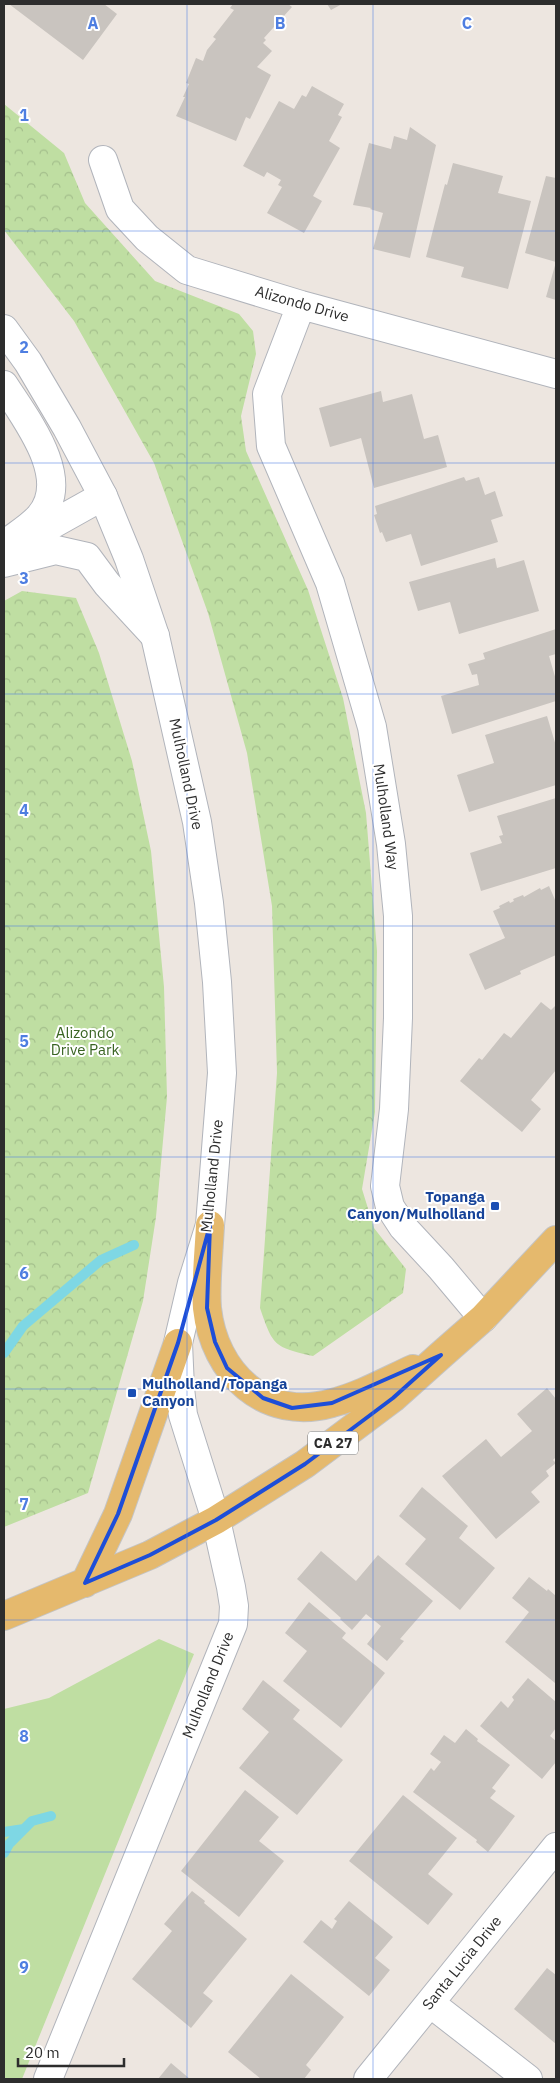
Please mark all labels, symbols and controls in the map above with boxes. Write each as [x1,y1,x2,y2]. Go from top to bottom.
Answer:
text: A [88,13,99,33]
text: B [275,13,286,33]
text: C [462,13,472,33]
text: 1 [19,105,29,125]
street label: Alizondo Drive [253,281,351,326]
text: 2 [19,337,29,357]
text: 3 [19,568,29,588]
street label: Mulholland Drive [165,716,208,831]
street label: Mulholland Way [370,763,403,872]
text: 4 [19,800,29,820]
park label: Alizondo Drive Park [51,1023,119,1059]
text: 5 [19,1031,29,1051]
street label: Mulholland Drive [196,1119,227,1233]
place label: Topanga Canyon/Mulholland [347,1187,485,1223]
marker: Topanga Canyon/Mulholland [489,1200,501,1212]
text: 6 [19,1263,29,1283]
place label: Mulholland/Topanga Canyon [142,1374,288,1410]
marker: Mulholland/Topanga Canyon [126,1387,138,1399]
road number: CA 27 [308,1432,358,1455]
text: 7 [19,1494,29,1514]
street label: Mulholland Drive [177,1629,238,1741]
text: 8 [19,1726,29,1746]
street label: Santa Lucia Drive [418,1912,505,2014]
text: 9 [19,1957,29,1977]
scale bar [18,2036,124,2068]
text: 20 m [25,2043,60,2062]

